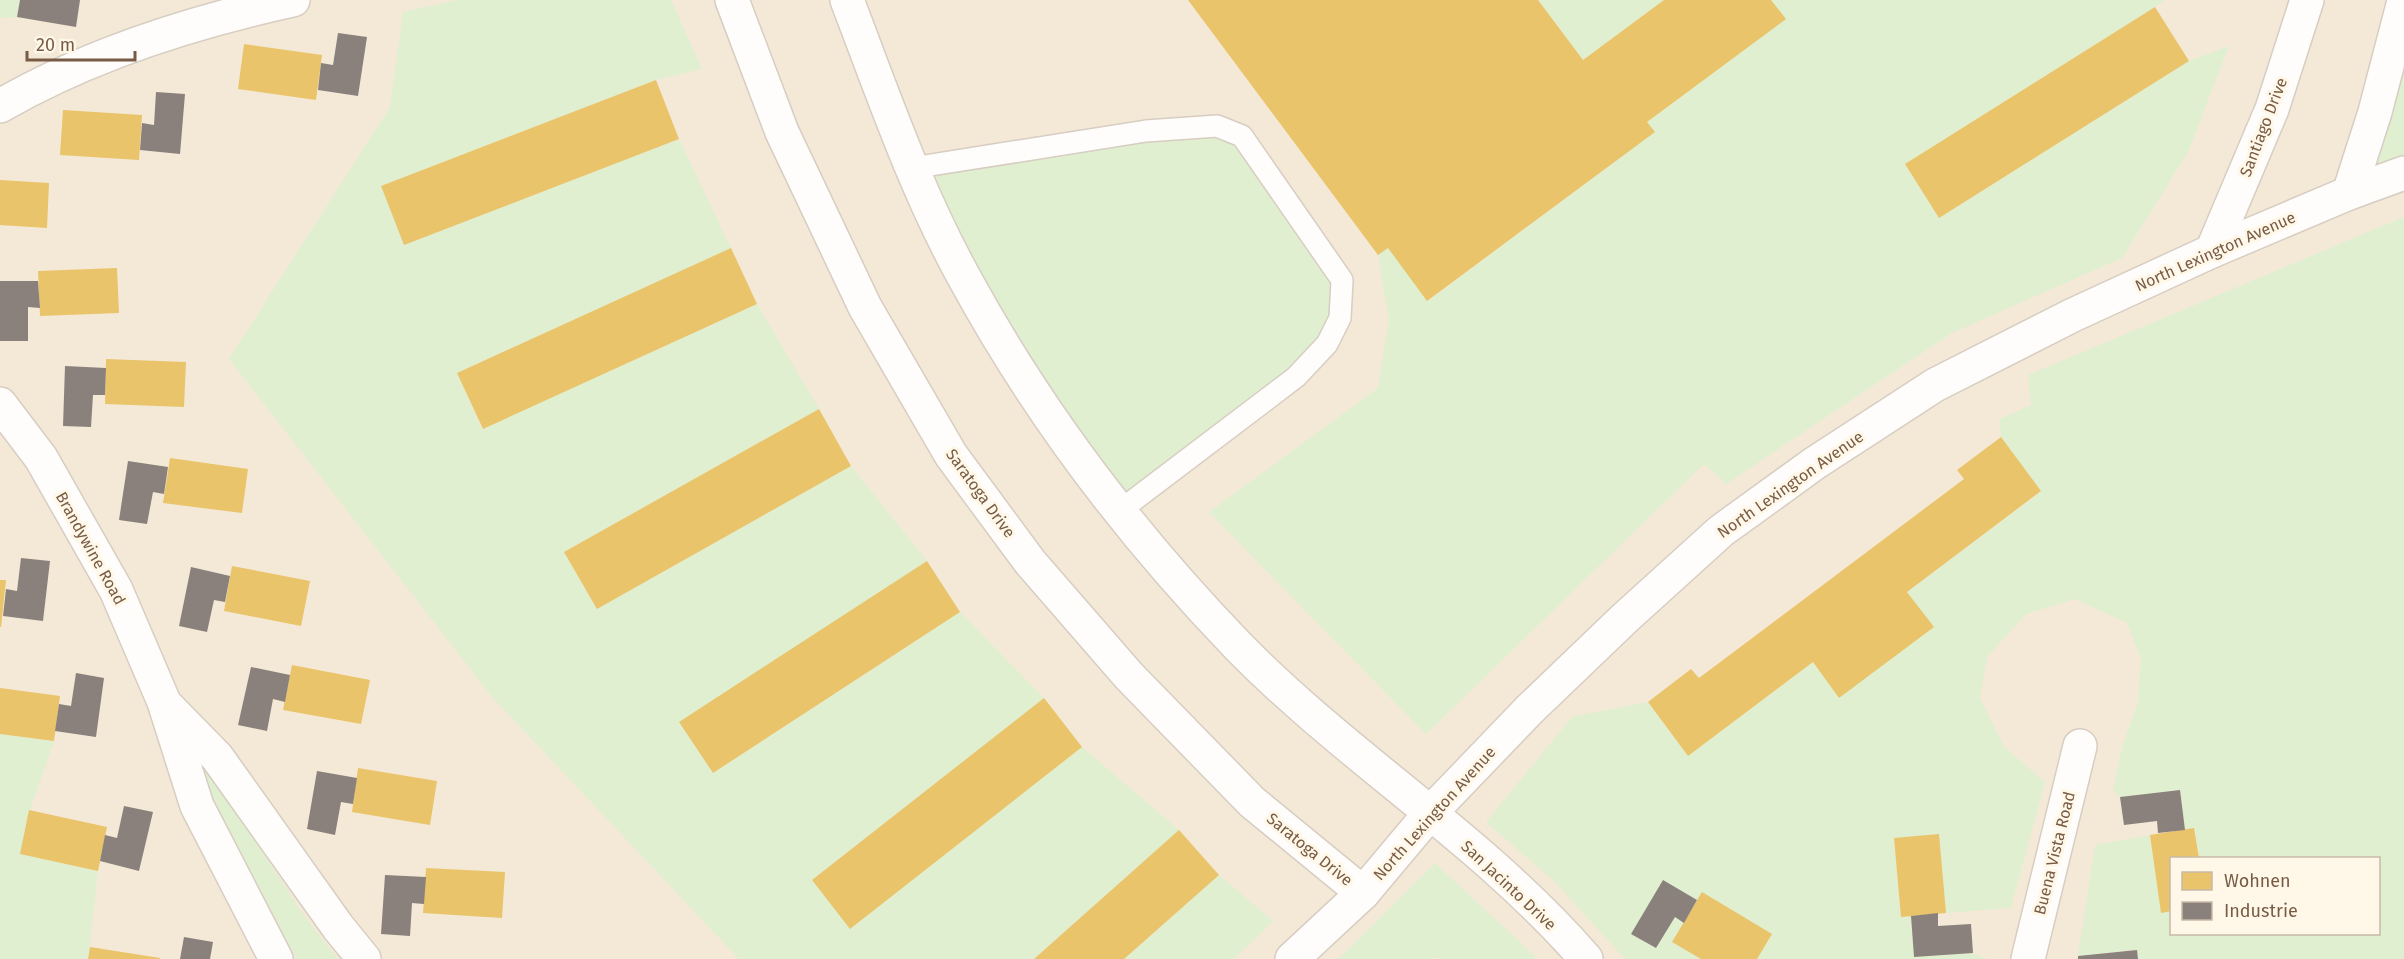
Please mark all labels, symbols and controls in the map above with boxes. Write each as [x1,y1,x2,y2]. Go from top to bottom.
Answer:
scale bar [27,24,135,62]
text: 20 m [36,34,75,56]
street label: Santiago Drive [2236,75,2291,180]
street label: North Lexington Avenue [2132,207,2298,295]
street label: North Lexington Avenue [1714,427,1867,542]
street label: Saratoga Drive [942,445,1019,541]
street label: Brandywine Road [52,488,129,608]
street label: North Lexington Avenue [1369,742,1499,884]
street label: Buena Vista Road [2030,789,2079,917]
street label: Saratoga Drive [1263,809,1357,890]
street label: San Jacinto Drive [1457,837,1560,934]
legend [2170,857,2380,935]
text: Wohnen [2224,870,2291,892]
text: Industrie [2224,900,2298,922]

